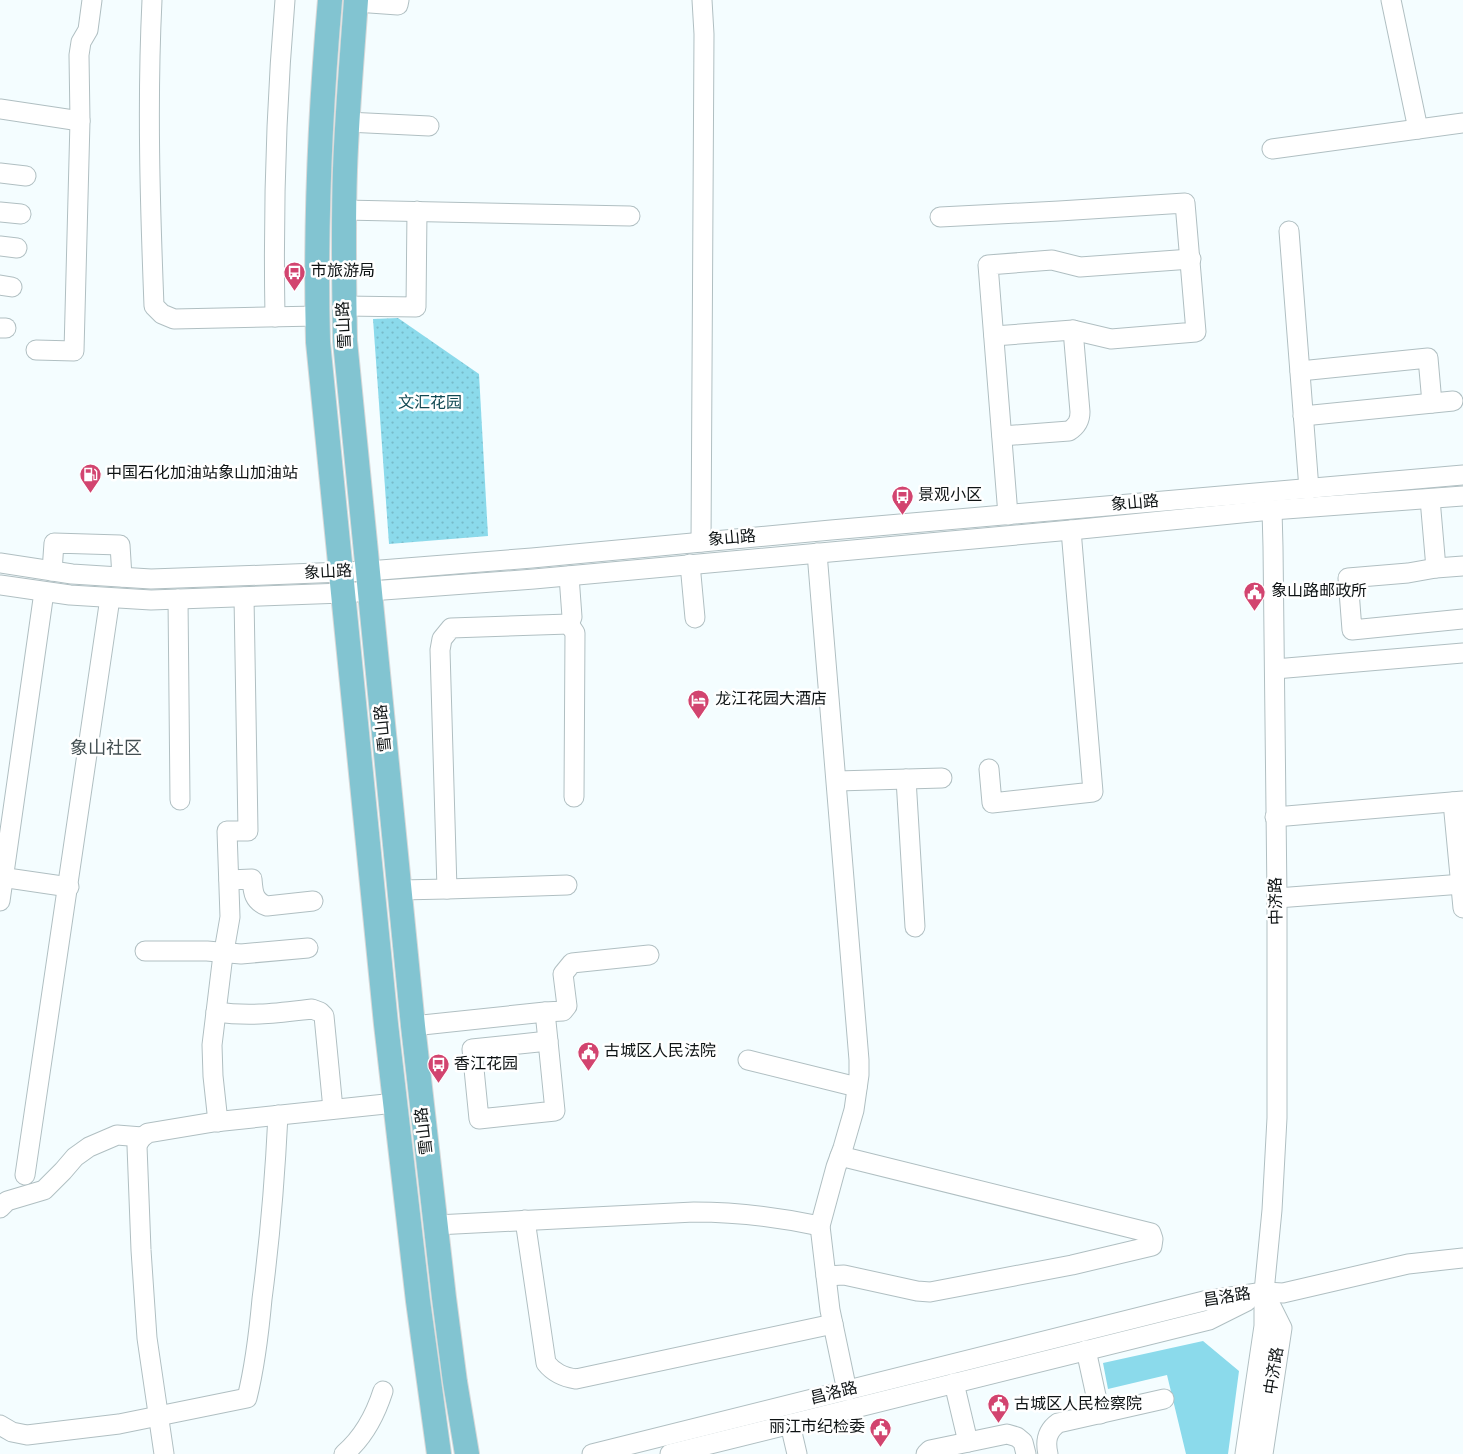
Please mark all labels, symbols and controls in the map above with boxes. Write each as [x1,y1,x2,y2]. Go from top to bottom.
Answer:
bus stop icon: 市旅游局 [283,260,307,291]
place label: 市旅游局 [311,262,375,282]
street label: 雪山路 [334,301,356,349]
park label: 文汇花园 [398,394,462,414]
fuel station icon: 中国石化加油站象山加油站 [78,462,102,493]
place label: 中国石化加油站象山加油站 [106,463,298,484]
bus stop icon: 景观小区 [890,484,914,515]
place label: 景观小区 [918,486,982,506]
street label: 象山路 [1110,491,1160,516]
street label: 象山路 [707,526,757,551]
street label: 象山路 [303,561,352,584]
public building icon: 象山路邮政所 [1243,580,1267,611]
place label: 象山路邮政所 [1271,581,1367,602]
hotel icon: 龙江花园大酒店 [687,688,711,719]
place label: 龙江花园大酒店 [715,690,827,710]
street label: 雪山路 [372,703,396,753]
district label: 象山社区 [70,738,142,761]
street label: 中济路 [1267,877,1287,925]
public building icon: 古城区人民法院 [576,1040,600,1071]
place label: 古城区人民法院 [604,1042,716,1062]
bus stop icon: 香江花园 [426,1053,450,1084]
place label: 香江花园 [454,1055,518,1075]
street label: 雪山路 [412,1106,438,1156]
street label: 昌洛路 [1202,1284,1252,1312]
street label: 中济路 [1261,1346,1289,1396]
street label: 昌洛路 [808,1378,860,1410]
public building icon: 古城区人民检察院 [986,1393,1010,1424]
place label: 古城区人民检察院 [1014,1395,1142,1415]
public building icon: 丽江市纪检委 [869,1416,893,1447]
place label: 丽江市纪检委 [769,1418,865,1438]

